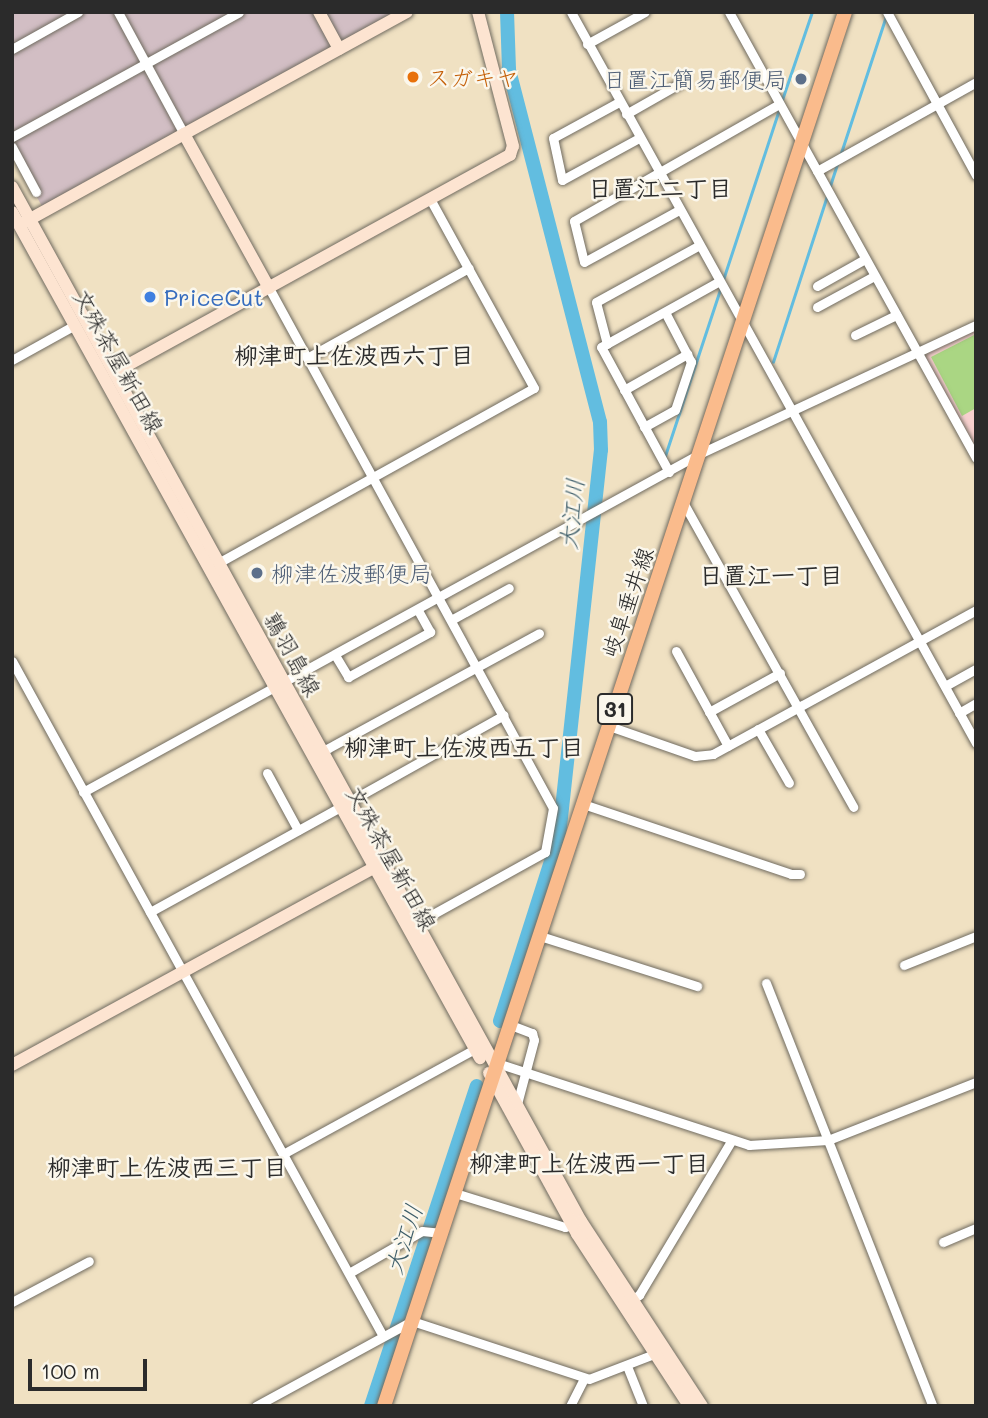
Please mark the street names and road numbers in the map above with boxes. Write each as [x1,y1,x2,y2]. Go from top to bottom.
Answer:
street label: 文殊茶屋新田線 [68,284,170,438]
street label: 岐阜垂井線 [595,543,659,661]
street label: 鶉羽島線 [259,607,327,701]
road number: 31 [596,692,634,726]
street label: 文殊茶屋新田線 [341,781,443,935]

